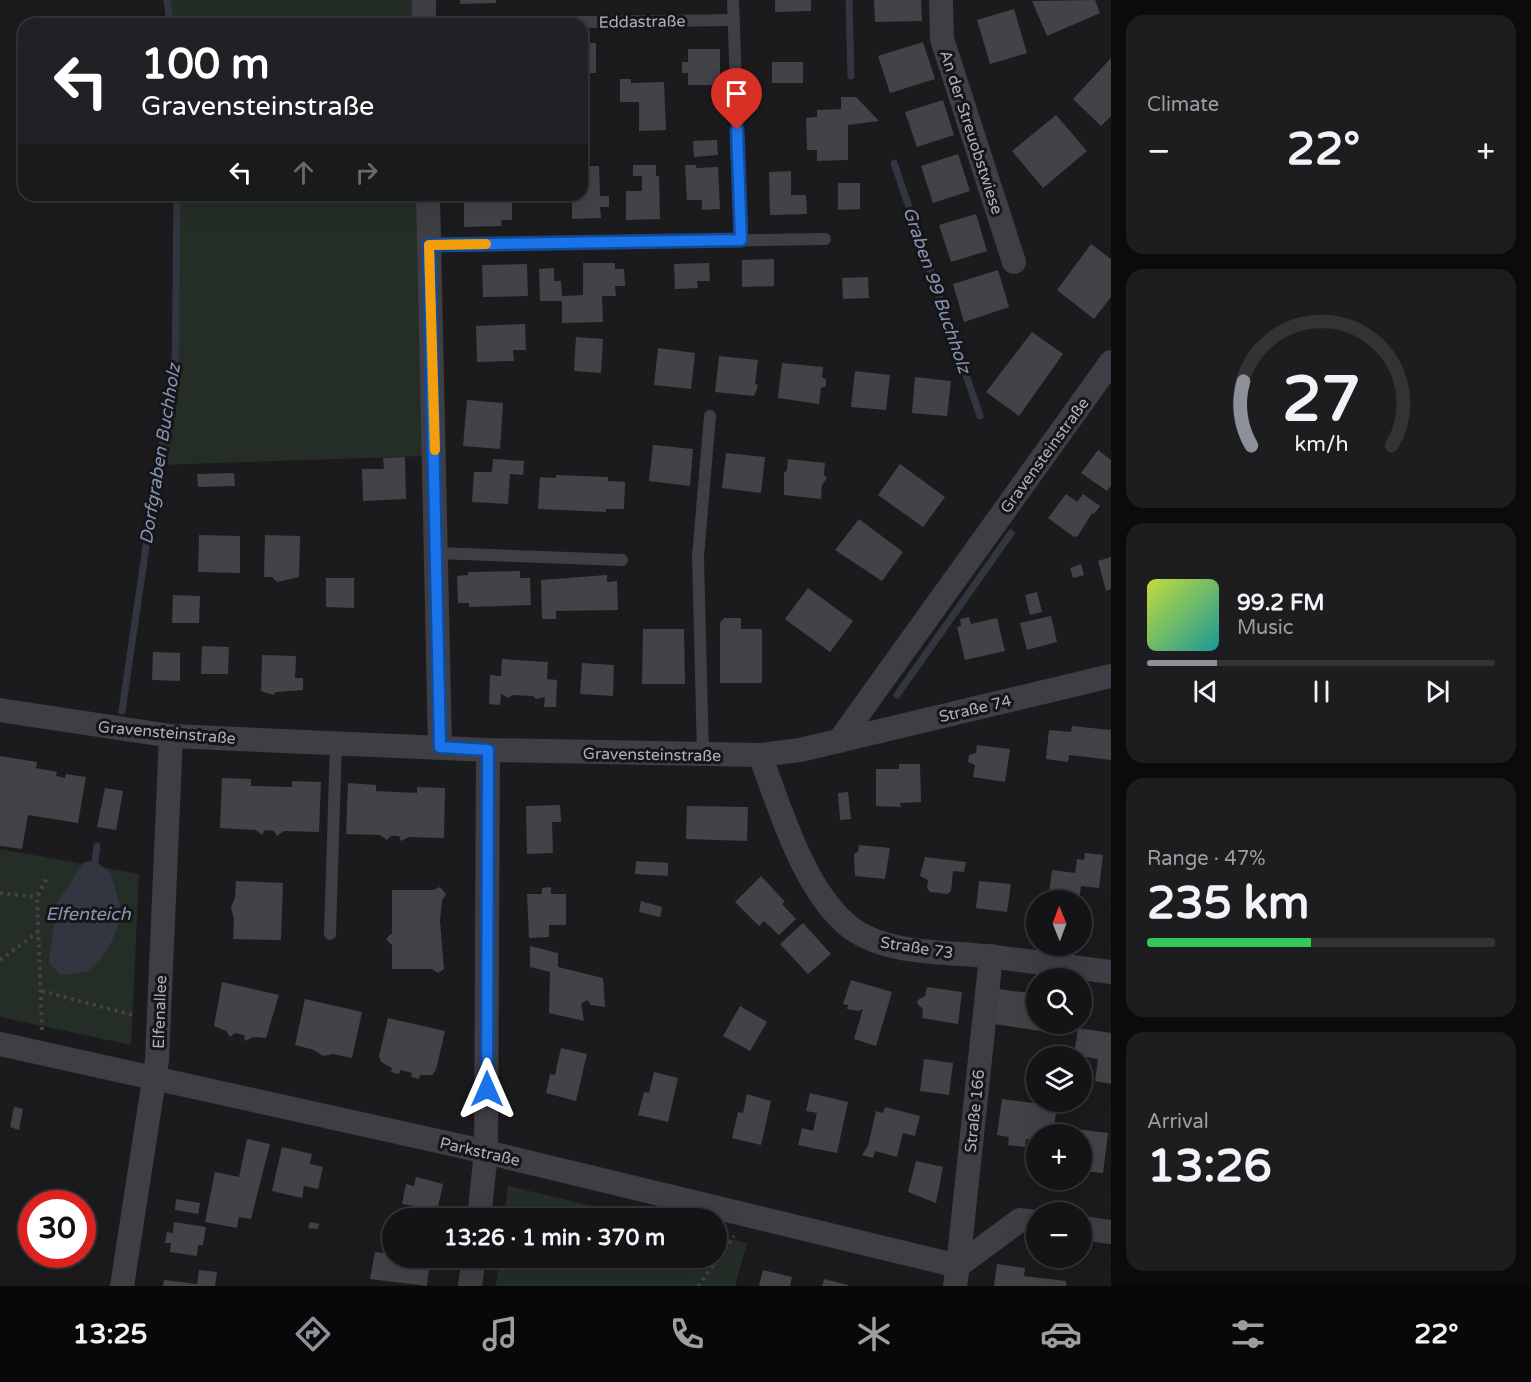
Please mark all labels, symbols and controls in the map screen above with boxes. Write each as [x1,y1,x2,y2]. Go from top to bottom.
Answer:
street label: Eddastraße [598,11,686,33]
text: 100 m [141,39,270,90]
icon: left [42,42,120,120]
street label: An der Streuobstwiese [935,48,1007,217]
pin [711,68,762,130]
icon: arrive [720,77,753,110]
text: Gravensteinstraße [141,90,374,123]
text: Climate [1147,93,1219,117]
text: 22° [1287,123,1360,177]
text: − [1147,132,1171,171]
text: + [1476,132,1495,171]
icon: left [224,156,257,189]
icon: ahead [287,156,320,189]
icon: right [350,156,383,189]
water label: Graben 99 Buchholz [898,204,976,378]
water label: Dorfgraben Buchholz [135,360,185,546]
text: 27 [1282,363,1360,438]
street label: Gravensteinstraße [996,394,1094,517]
text: km/h [1294,431,1348,457]
text: 99.2 FM [1237,590,1325,616]
text: Music [1237,616,1293,640]
icon: previous [1189,675,1222,708]
icon: pause [1305,675,1338,708]
icon: next [1421,675,1454,708]
street label: Straße 74 [937,691,1013,727]
street label: Gravensteinstraße [97,717,237,749]
street label: Gravensteinstraße [583,744,721,766]
text: Range · 47% [1147,847,1266,871]
text: 235 km [1147,877,1309,931]
north arrow [1026,890,1092,956]
map controls [1026,890,1092,1268]
water label: Elfenteich [45,903,132,925]
street label: Straße 73 [879,932,955,964]
button: search [1026,968,1092,1034]
street label: Elfenallee [149,975,171,1049]
button: layers [1026,1046,1092,1112]
position arrow [455,1057,519,1121]
street label: Straße 166 [961,1068,989,1154]
text: Arrival [1147,1110,1209,1134]
button: + [1026,1124,1092,1190]
street label: Parkstraße [438,1133,522,1171]
text: 13:26 [1147,1140,1272,1194]
speed limit sign: 30 [18,1190,96,1268]
button: − [1026,1202,1092,1268]
text: 13:26 · 1 min · 370 m [444,1225,665,1251]
icon: directions [292,1313,334,1355]
icon: music [479,1313,521,1355]
icon: phone [666,1313,708,1355]
icon: climate [853,1313,895,1355]
icon: car [1040,1313,1082,1355]
icon: filters [1227,1313,1269,1355]
text: 13:25 [73,1318,147,1351]
text: 22° [1414,1318,1458,1351]

